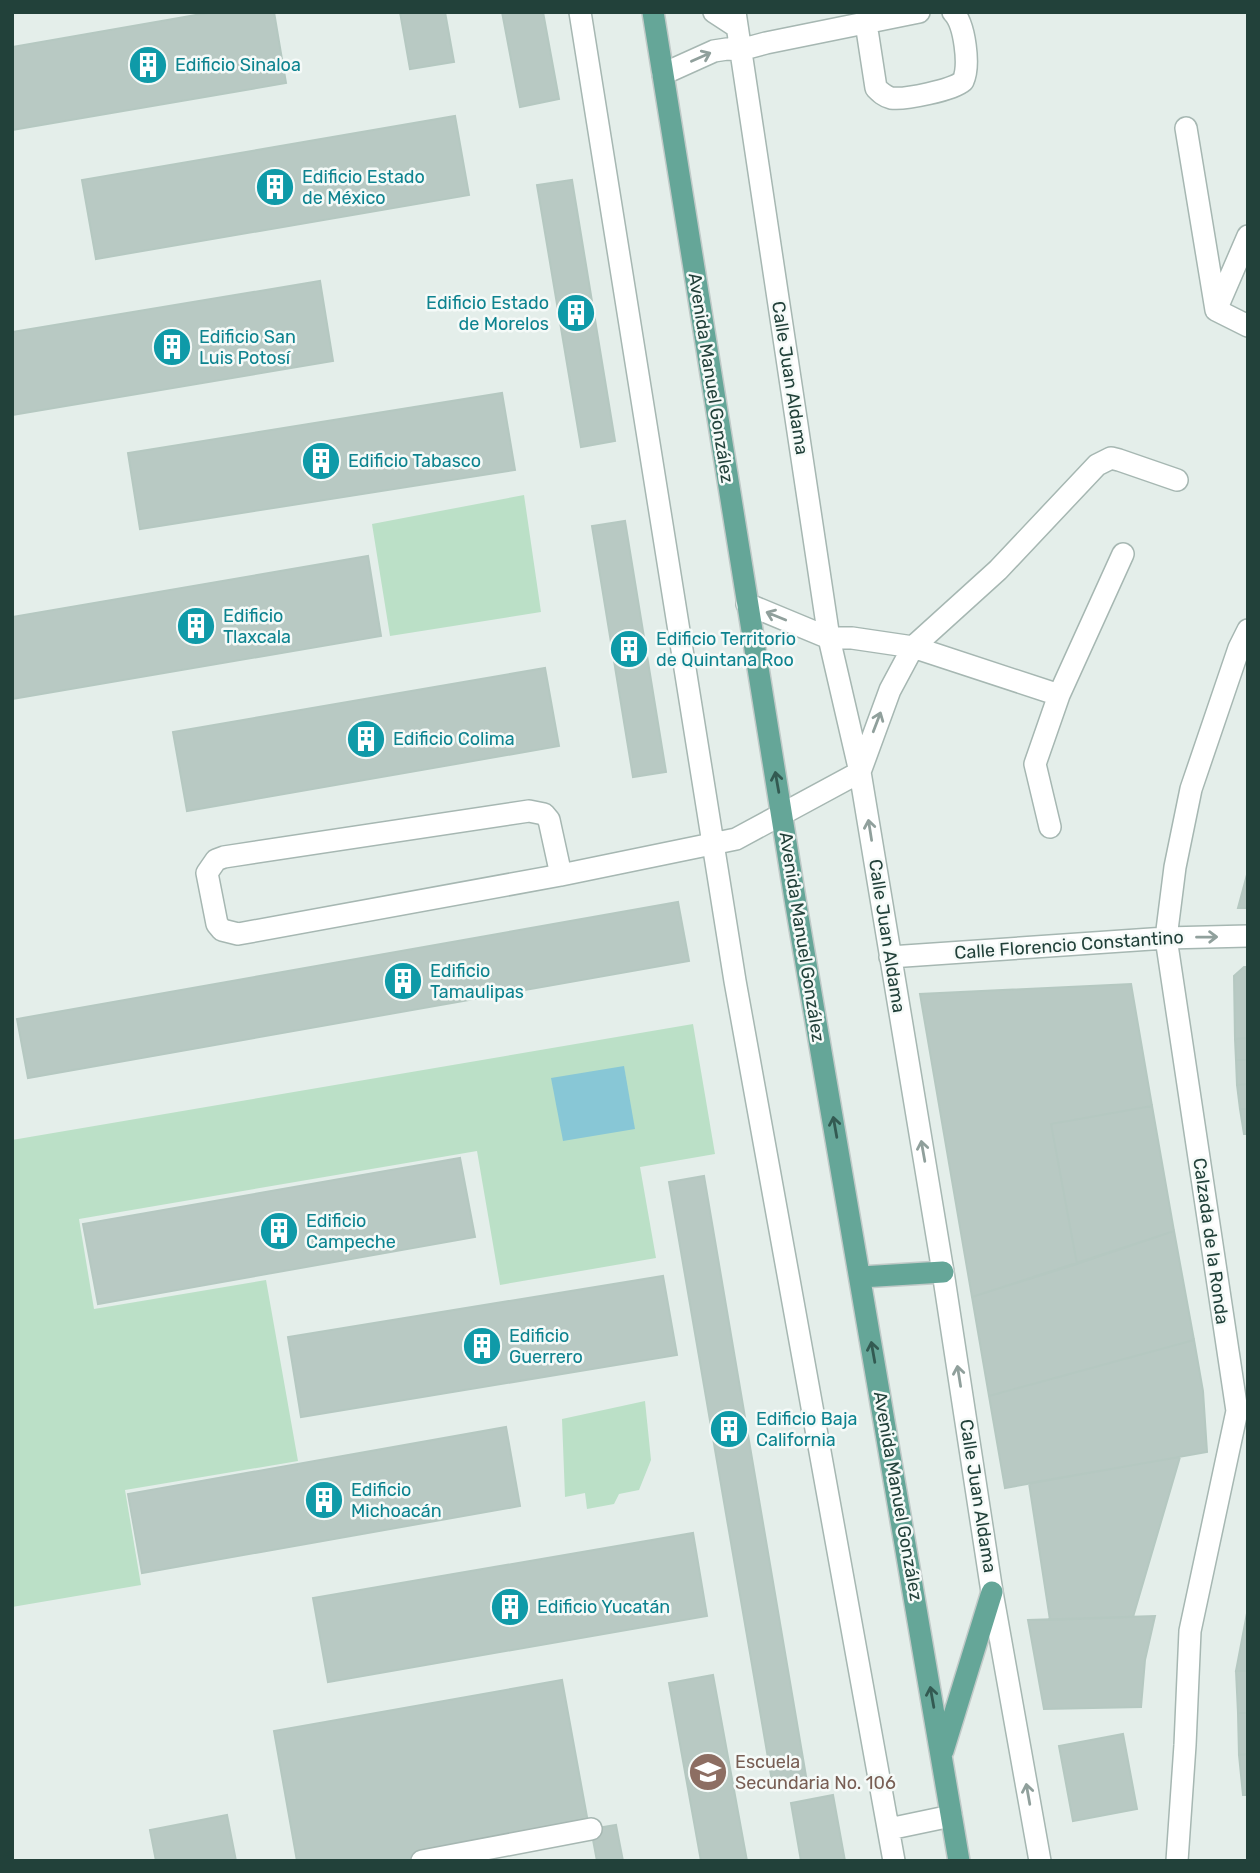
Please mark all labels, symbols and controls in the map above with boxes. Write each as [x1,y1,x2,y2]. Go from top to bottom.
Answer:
building icon: Edificio Sinaloa [127,44,169,86]
one-way arrow [689,50,711,63]
place label: Edificio Sinaloa [175,54,301,76]
building icon: Edificio Estado de México [254,166,296,208]
place label: Edificio Estado de México [302,166,425,209]
street label: Avenida Manuel González [684,271,738,485]
place label: Edificio Estado de Morelos [426,292,549,335]
building icon: Edificio Estado de Morelos [555,292,597,334]
street label: Calle Juan Aldama [767,300,813,456]
building icon: Edificio San Luis Potosí [151,326,193,368]
place label: Edificio San Luis Potosí [199,326,296,369]
building icon: Edificio Tabasco [300,440,342,482]
place label: Edificio Tabasco [348,450,481,472]
building icon: Edificio Tlaxcala [175,605,217,647]
place label: Edificio Tlaxcala [223,605,291,648]
one-way arrow [766,609,787,622]
building icon: Edificio Territorio de Quintana Roo [608,628,650,670]
place label: Edificio Territorio de Quintana Roo [656,628,796,671]
one-way arrow [872,712,885,734]
building icon: Edificio Colima [345,718,387,760]
place label: Edificio Colima [393,728,515,750]
one-way arrow [770,771,783,794]
one-way arrow [863,819,876,842]
street label: Avenida Manuel González [775,830,829,1044]
street label: Calle Juan Aldama [864,858,910,1014]
street label: Calle Florencio Constantino [954,926,1184,964]
one-way arrow [1195,930,1218,944]
building icon: Edificio Tamaulipas [382,960,424,1002]
place label: Edificio Tamaulipas [430,960,524,1003]
one-way arrow [828,1117,841,1139]
one-way arrow [916,1140,929,1163]
street label: Calzada de la Ronda [1188,1156,1234,1326]
building icon: Edificio Campeche [258,1210,300,1252]
place label: Edificio Campeche [306,1210,396,1253]
building icon: Edificio Guerrero [461,1325,503,1367]
place label: Edificio Guerrero [509,1325,583,1368]
one-way arrow [866,1341,879,1364]
one-way arrow [952,1365,965,1388]
street label: Avenida Manuel González [869,1389,927,1603]
building icon: Edificio Baja California [708,1408,750,1450]
place label: Edificio Baja California [756,1408,857,1451]
street label: Calle Juan Aldama [955,1418,1001,1574]
building icon: Edificio Michoacán [303,1479,345,1521]
place label: Edificio Michoacán [351,1479,442,1522]
building icon: Edificio Yucatán [489,1586,531,1628]
place label: Edificio Yucatán [537,1596,670,1618]
one-way arrow [925,1686,938,1709]
school or university icon: Escuela Secundaria No. 106 [687,1751,729,1793]
place label: Escuela Secundaria No. 106 [735,1751,896,1794]
one-way arrow [1021,1783,1034,1805]

